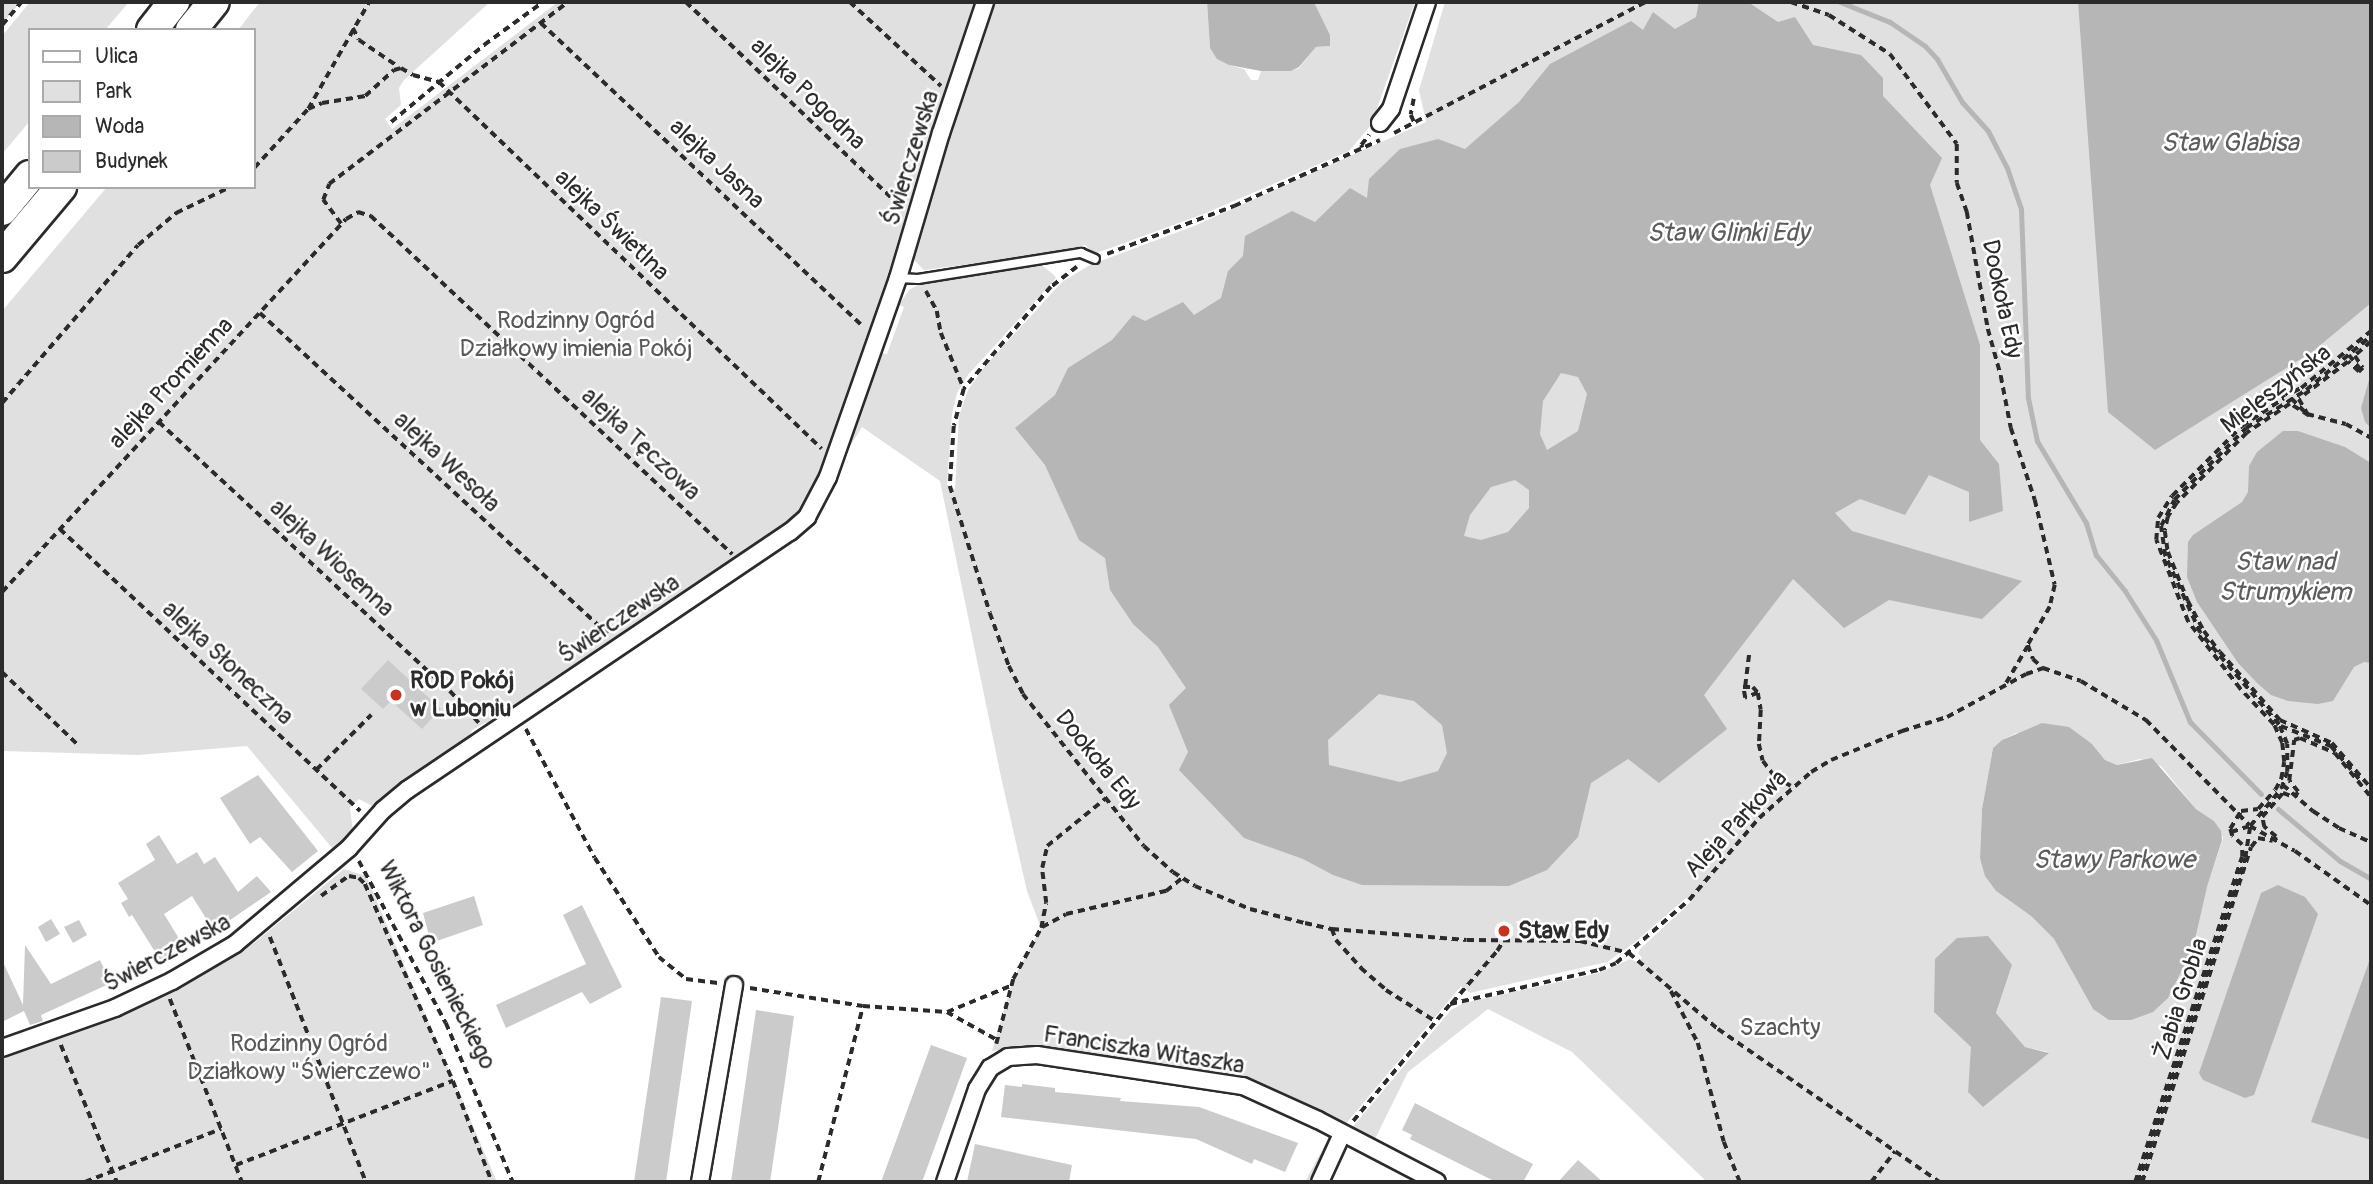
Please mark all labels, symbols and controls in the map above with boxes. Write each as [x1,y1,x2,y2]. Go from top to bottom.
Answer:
legend [28,28,256,189]
street label: alejka Pogodna [745,32,871,156]
text: Ulica [95,43,138,70]
text: Park [95,78,132,105]
street label: Świerczewska [877,87,945,229]
text: Woda [95,113,144,140]
street label: alejka Jasna [664,113,770,215]
water label: Staw Glabisa [2161,128,2299,160]
text: Budynek [95,148,168,175]
street label: alejka Świetlna [549,163,675,287]
water label: Staw Glinki Edy [1647,218,1809,250]
street label: Dookoła Edy [1975,237,2029,361]
park label: Rodzinny Ogród Działkowy imienia Pokój [460,307,692,363]
street label: alejka Promienna [103,311,239,455]
street label: Mieleszyńska [2215,338,2337,440]
street label: alejka Tęczowa [576,382,706,506]
street label: alejka Wesoła [388,406,506,518]
street label: alejka Wiosenna [264,493,400,623]
water label: Staw nad Strumykiem [2219,547,2351,608]
street label: Świerczewska [553,568,685,670]
street label: alejka Słoneczna [157,595,299,731]
place label: ROD Pokój w Luboniu [410,667,514,723]
marker: ROD Pokój w Luboniu [388,687,404,703]
street label: Dookoła Edy [1049,704,1147,816]
street label: Aleja Parkowa [1679,764,1793,884]
water label: Stawy Parkowe [2033,845,2195,877]
street label: Wiktora Gosienieckiego [372,856,502,1074]
street label: Świerczewska [99,907,235,999]
place label: Staw Edy [1518,917,1609,945]
marker: Staw Edy [1496,923,1512,939]
street label: Żabia Grobla [2148,935,2214,1063]
park label: Szachty [1739,1014,1821,1042]
street label: Franciszka Witaszka [1041,1020,1247,1080]
park label: Rodzinny Ogród Działkowy "Świerczewo" [187,1030,431,1086]

